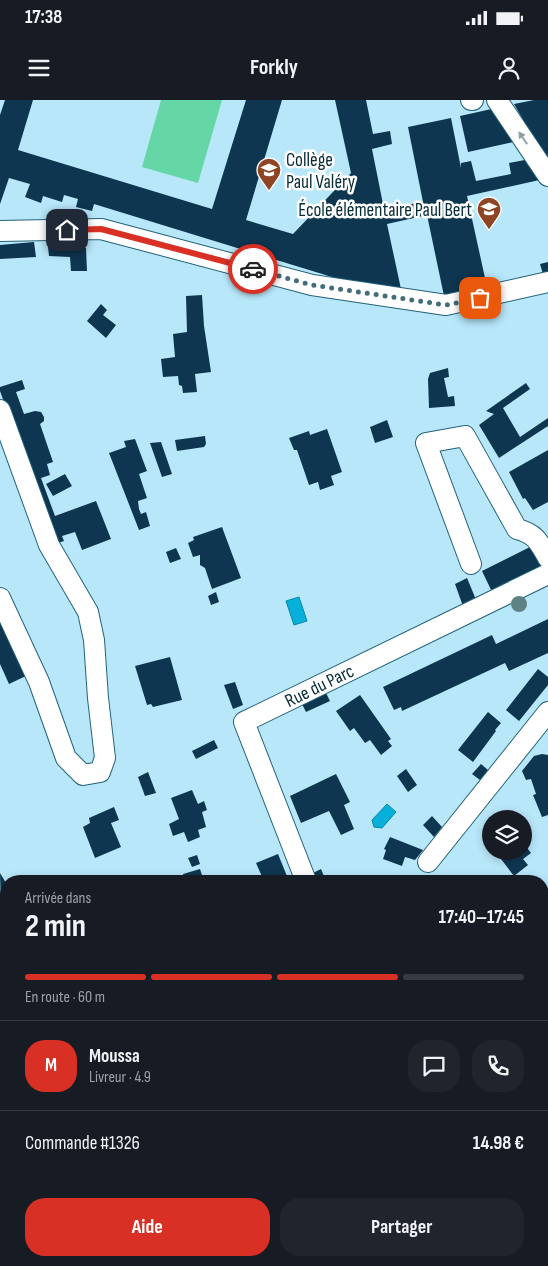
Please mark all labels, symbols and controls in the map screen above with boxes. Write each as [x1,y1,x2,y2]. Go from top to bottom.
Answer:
text: 17:38 [25,6,62,29]
icon: menu [25,54,53,82]
text: Forkly [250,54,298,81]
icon: person [495,54,523,82]
one-way arrow [518,131,528,144]
place label: Collège Paul Valéry [286,149,356,194]
school or university icon: Collège Paul Valéry [256,157,282,191]
school or university icon: École élémentaire Paul Bert [476,196,502,230]
place label: École élémentaire Paul Bert [298,199,472,222]
pin [46,209,88,251]
icon: home [53,216,81,244]
courier [228,244,278,294]
icon: car [239,255,267,283]
pin [459,277,501,319]
icon: bag [466,284,494,312]
street label: Rue du Parc [281,660,358,713]
map controls [482,810,532,860]
button: layers [482,810,532,860]
text: Arrivée dans [25,889,91,908]
text: 17:40–17:45 [438,906,524,929]
text: 2 min [25,907,86,946]
text: En route · 60 m [25,988,105,1007]
button: chat [408,1040,460,1092]
button: phone [472,1040,524,1092]
text: Moussa [89,1045,140,1068]
text: M [45,1054,57,1077]
text: Livreur · 4.9 [89,1068,151,1087]
text: Commande #1326 [25,1132,140,1155]
text: 14.98 € [473,1132,524,1155]
button: Aide [25,1198,270,1256]
button: Partager [280,1198,524,1256]

